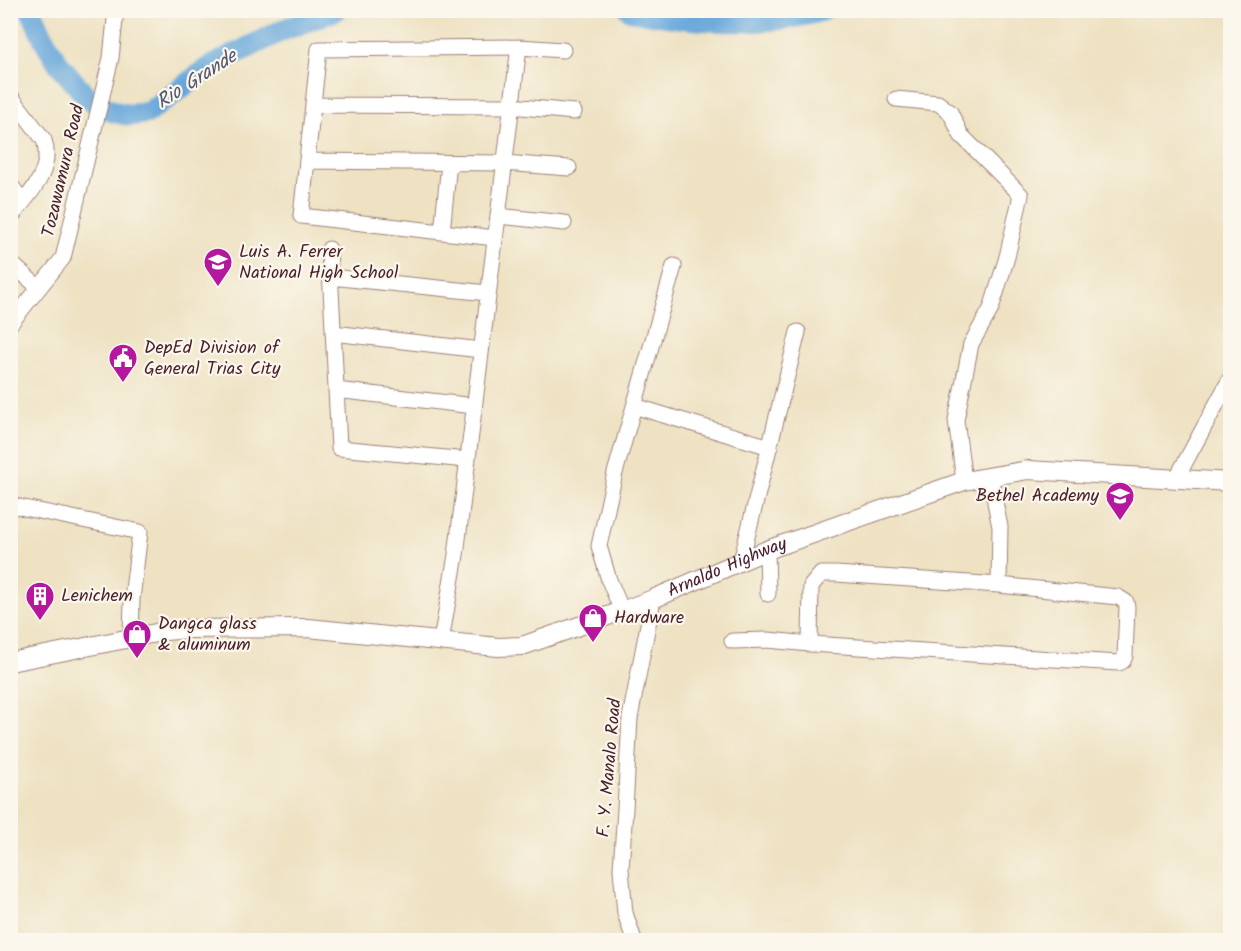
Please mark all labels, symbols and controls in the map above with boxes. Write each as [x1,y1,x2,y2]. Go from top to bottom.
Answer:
water label: Rio Grande [150,41,246,118]
street label: Tozawamura Road [35,101,94,240]
place label: Luis A. Ferrer National High School [239,238,399,288]
school or university icon: Luis A. Ferrer National High School [202,246,234,288]
place label: DepEd Division of General Trias City [144,334,281,384]
public building icon: DepEd Division of General Trias City [107,342,139,384]
school or university icon: Bethel Academy [1104,480,1136,522]
place label: Bethel Academy [976,482,1100,511]
street label: Arnaldo Highway [663,529,791,606]
building icon: Lenichem [24,580,56,622]
place label: Lenichem [61,582,133,611]
shop icon: Hardware [577,602,609,644]
place label: Hardware [614,604,684,633]
place label: Dangca glass & aluminum [158,610,257,660]
shop icon: Dangca glass & aluminum [121,618,153,660]
street label: F. Y. Manalo Road [589,696,631,839]

